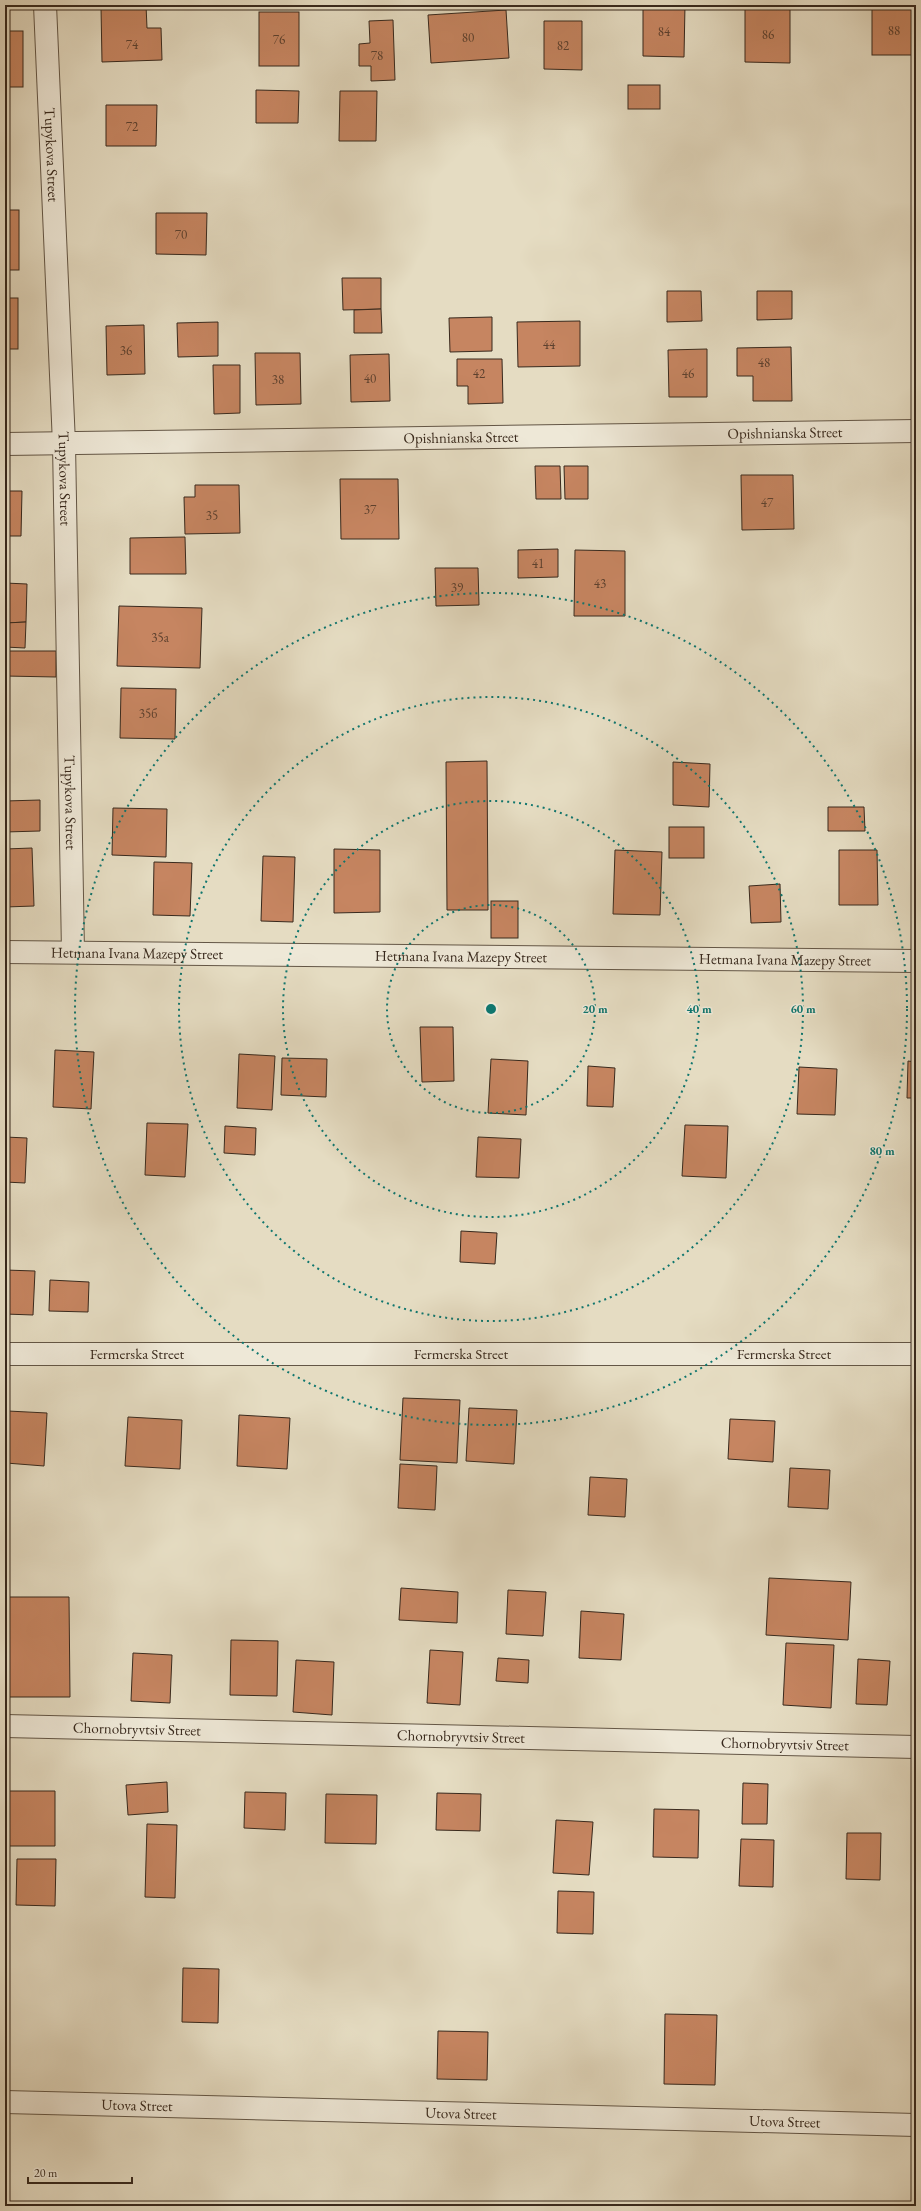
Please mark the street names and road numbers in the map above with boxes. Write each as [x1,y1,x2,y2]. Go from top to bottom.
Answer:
street label: Tupykova Street [40,107,64,203]
street label: Opishnianska Street [727,422,843,443]
street label: Opishnianska Street [403,427,519,447]
street label: Tupykova Street [54,431,75,526]
street label: Tupykova Street [61,755,81,850]
street label: Hetmana Ivana Mazepy Street [51,942,223,963]
street label: Hetmana Ivana Mazepy Street [375,946,547,966]
street label: Hetmana Ivana Mazepy Street [699,949,871,970]
street label: Fermerska Street [90,1344,185,1363]
street label: Fermerska Street [414,1344,509,1363]
street label: Fermerska Street [737,1344,832,1363]
street label: Chornobryvtsiv Street [73,1718,201,1740]
street label: Chornobryvtsiv Street [397,1725,525,1747]
street label: Chornobryvtsiv Street [721,1733,849,1754]
street label: Utova Street [101,2094,173,2115]
street label: Utova Street [425,2103,497,2123]
street label: Utova Street [749,2111,821,2132]

